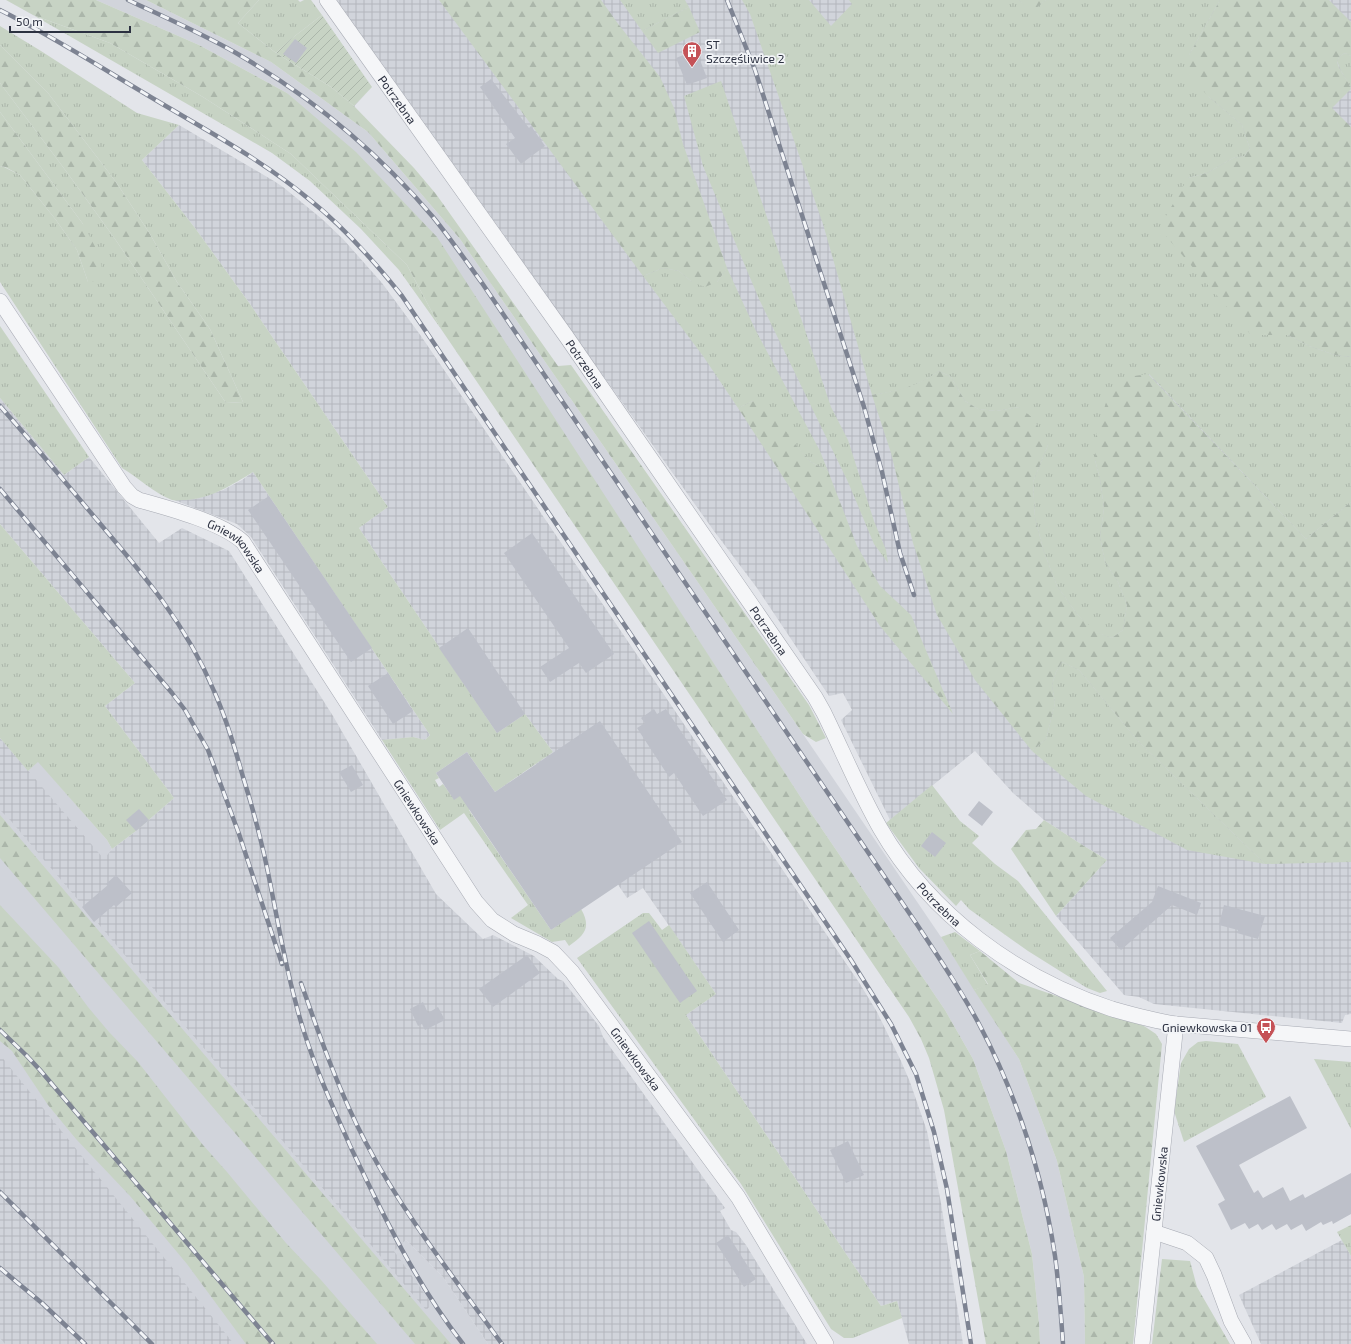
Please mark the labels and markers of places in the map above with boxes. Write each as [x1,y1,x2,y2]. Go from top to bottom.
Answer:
place label: ST Szczęśliwice 2 [706,37,785,65]
building icon: ST Szczęśliwice 2 [681,40,703,68]
bus stop icon: Gniewkowska 01 [1255,1016,1277,1044]
place label: Gniewkowska 01 [1162,1020,1252,1034]

